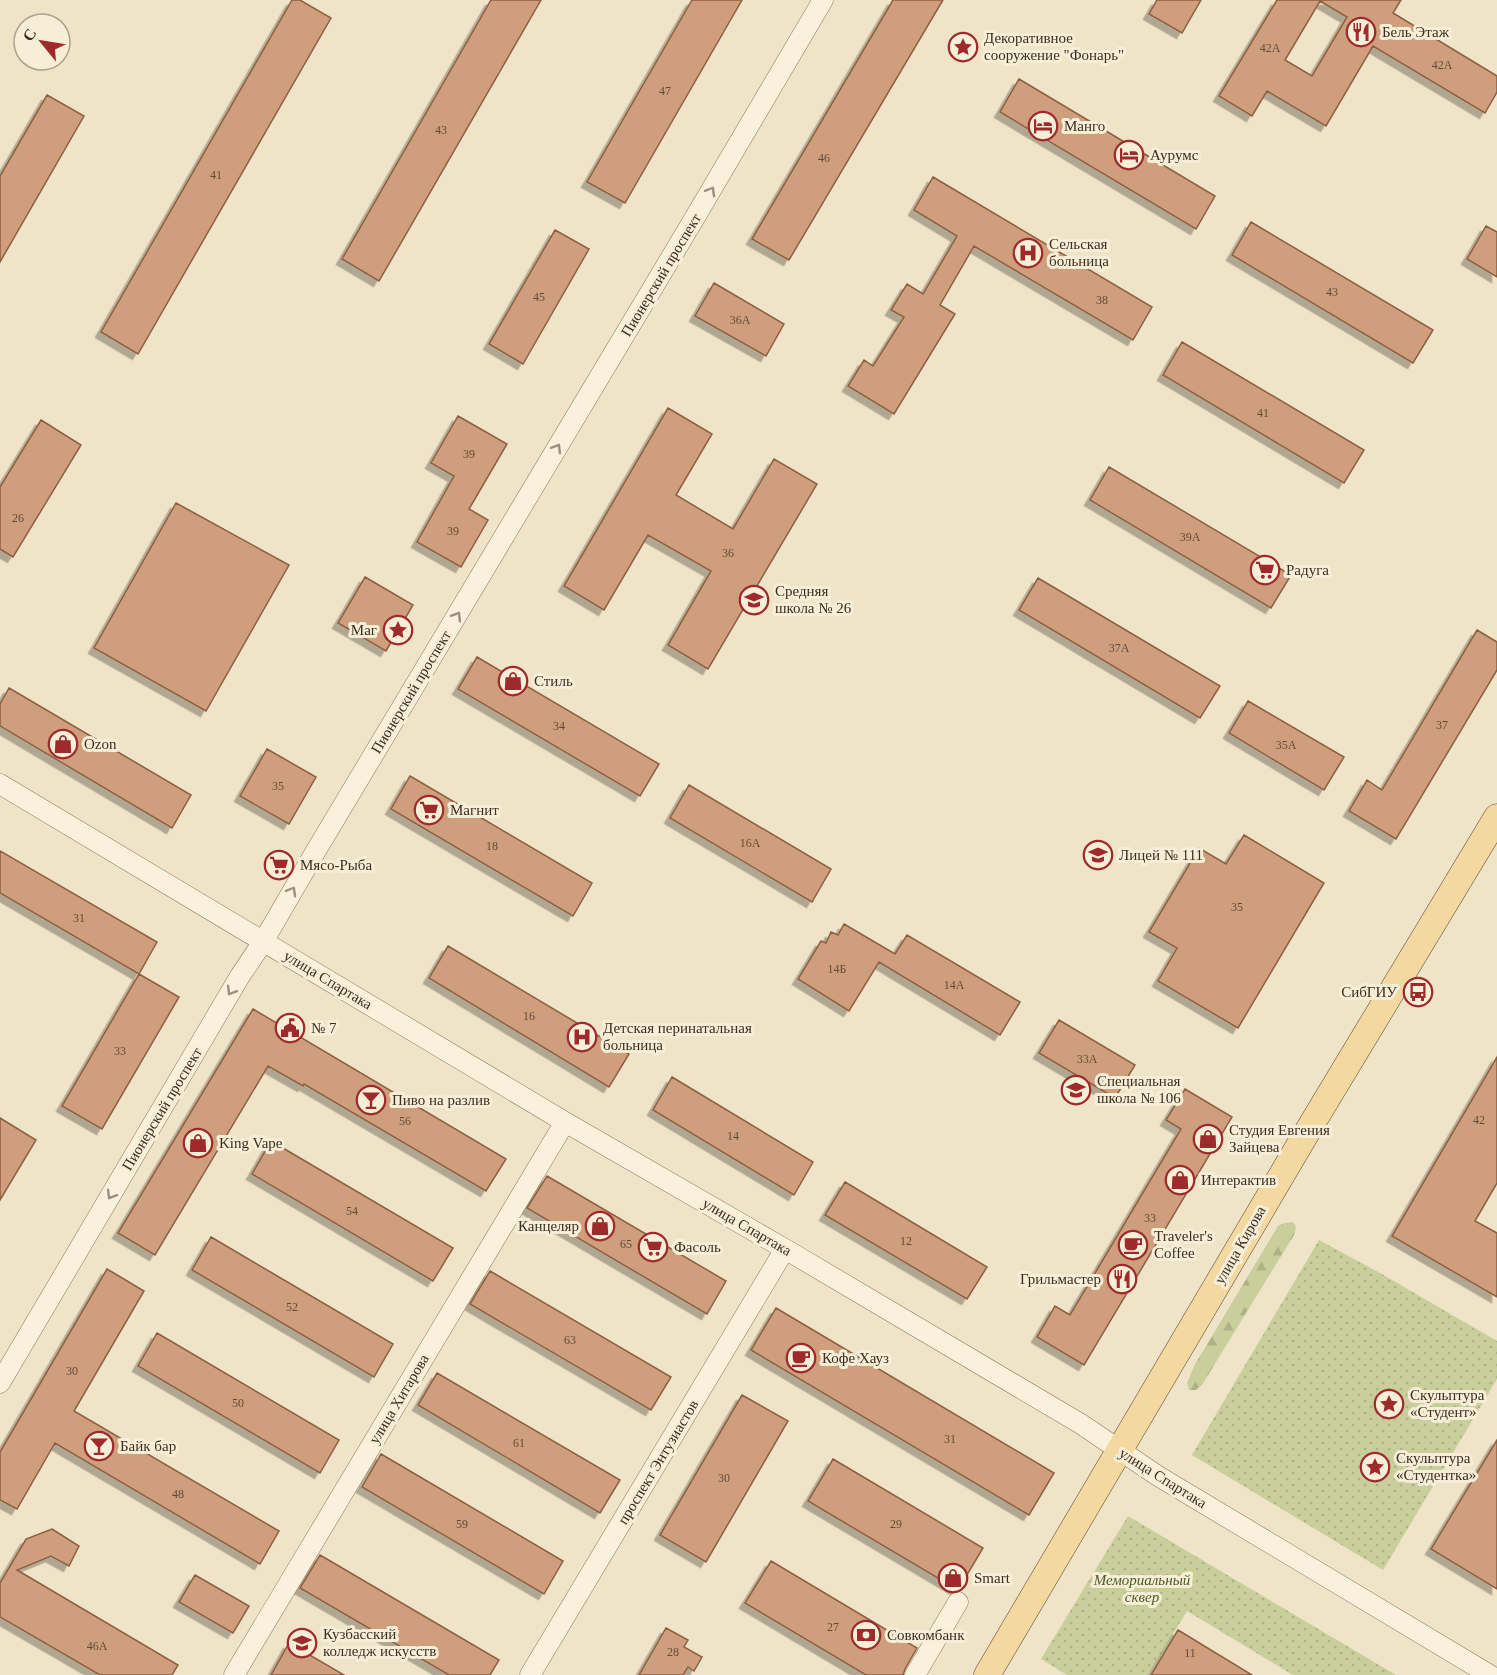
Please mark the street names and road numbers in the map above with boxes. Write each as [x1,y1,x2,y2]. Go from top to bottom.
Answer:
street label: Пионерский проспект [618,210,704,339]
street label: Пионерский проспект [368,627,454,756]
street label: улица Спартака [281,947,375,1013]
street label: Пионерский проспект [119,1044,205,1173]
street label: улица Спартака [700,1195,795,1259]
street label: улица Кирова [1211,1203,1269,1287]
street label: улица Хитарова [366,1351,432,1447]
street label: проспект Энтузиастов [615,1397,701,1527]
street label: улица Спартака [1116,1445,1210,1511]

